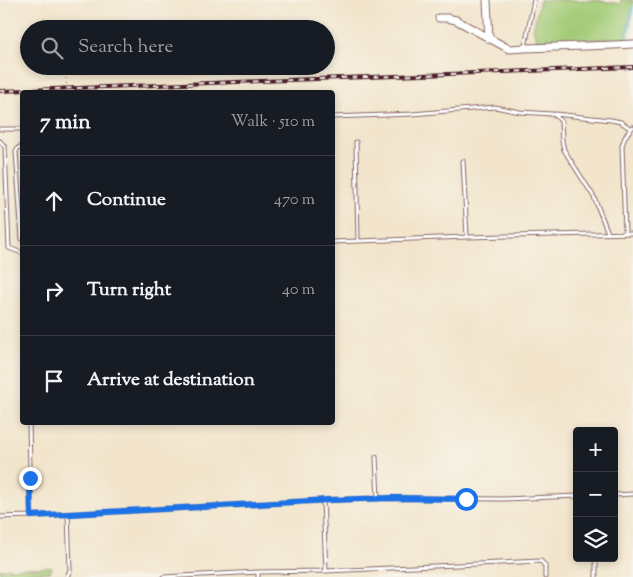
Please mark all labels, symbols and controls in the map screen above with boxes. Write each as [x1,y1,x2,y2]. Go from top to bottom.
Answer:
search box [20,20,335,75]
icon: search [38,34,66,62]
text: Search here [78,34,173,61]
text: 7 min [40,108,91,138]
text: Walk · 510 m [231,111,315,134]
icon: ahead [40,187,68,215]
text: Continue [87,187,166,214]
text: 470 m [274,189,315,212]
icon: right [40,277,68,305]
text: Turn right [87,277,171,304]
text: 40 m [282,279,315,302]
icon: arrive [40,367,68,395]
text: Arrive at destination [87,367,255,394]
map controls [573,427,618,562]
button: + [573,427,618,472]
route end [19,467,42,490]
button: − [573,472,618,517]
route start [455,488,478,511]
button: layers [573,517,618,562]

